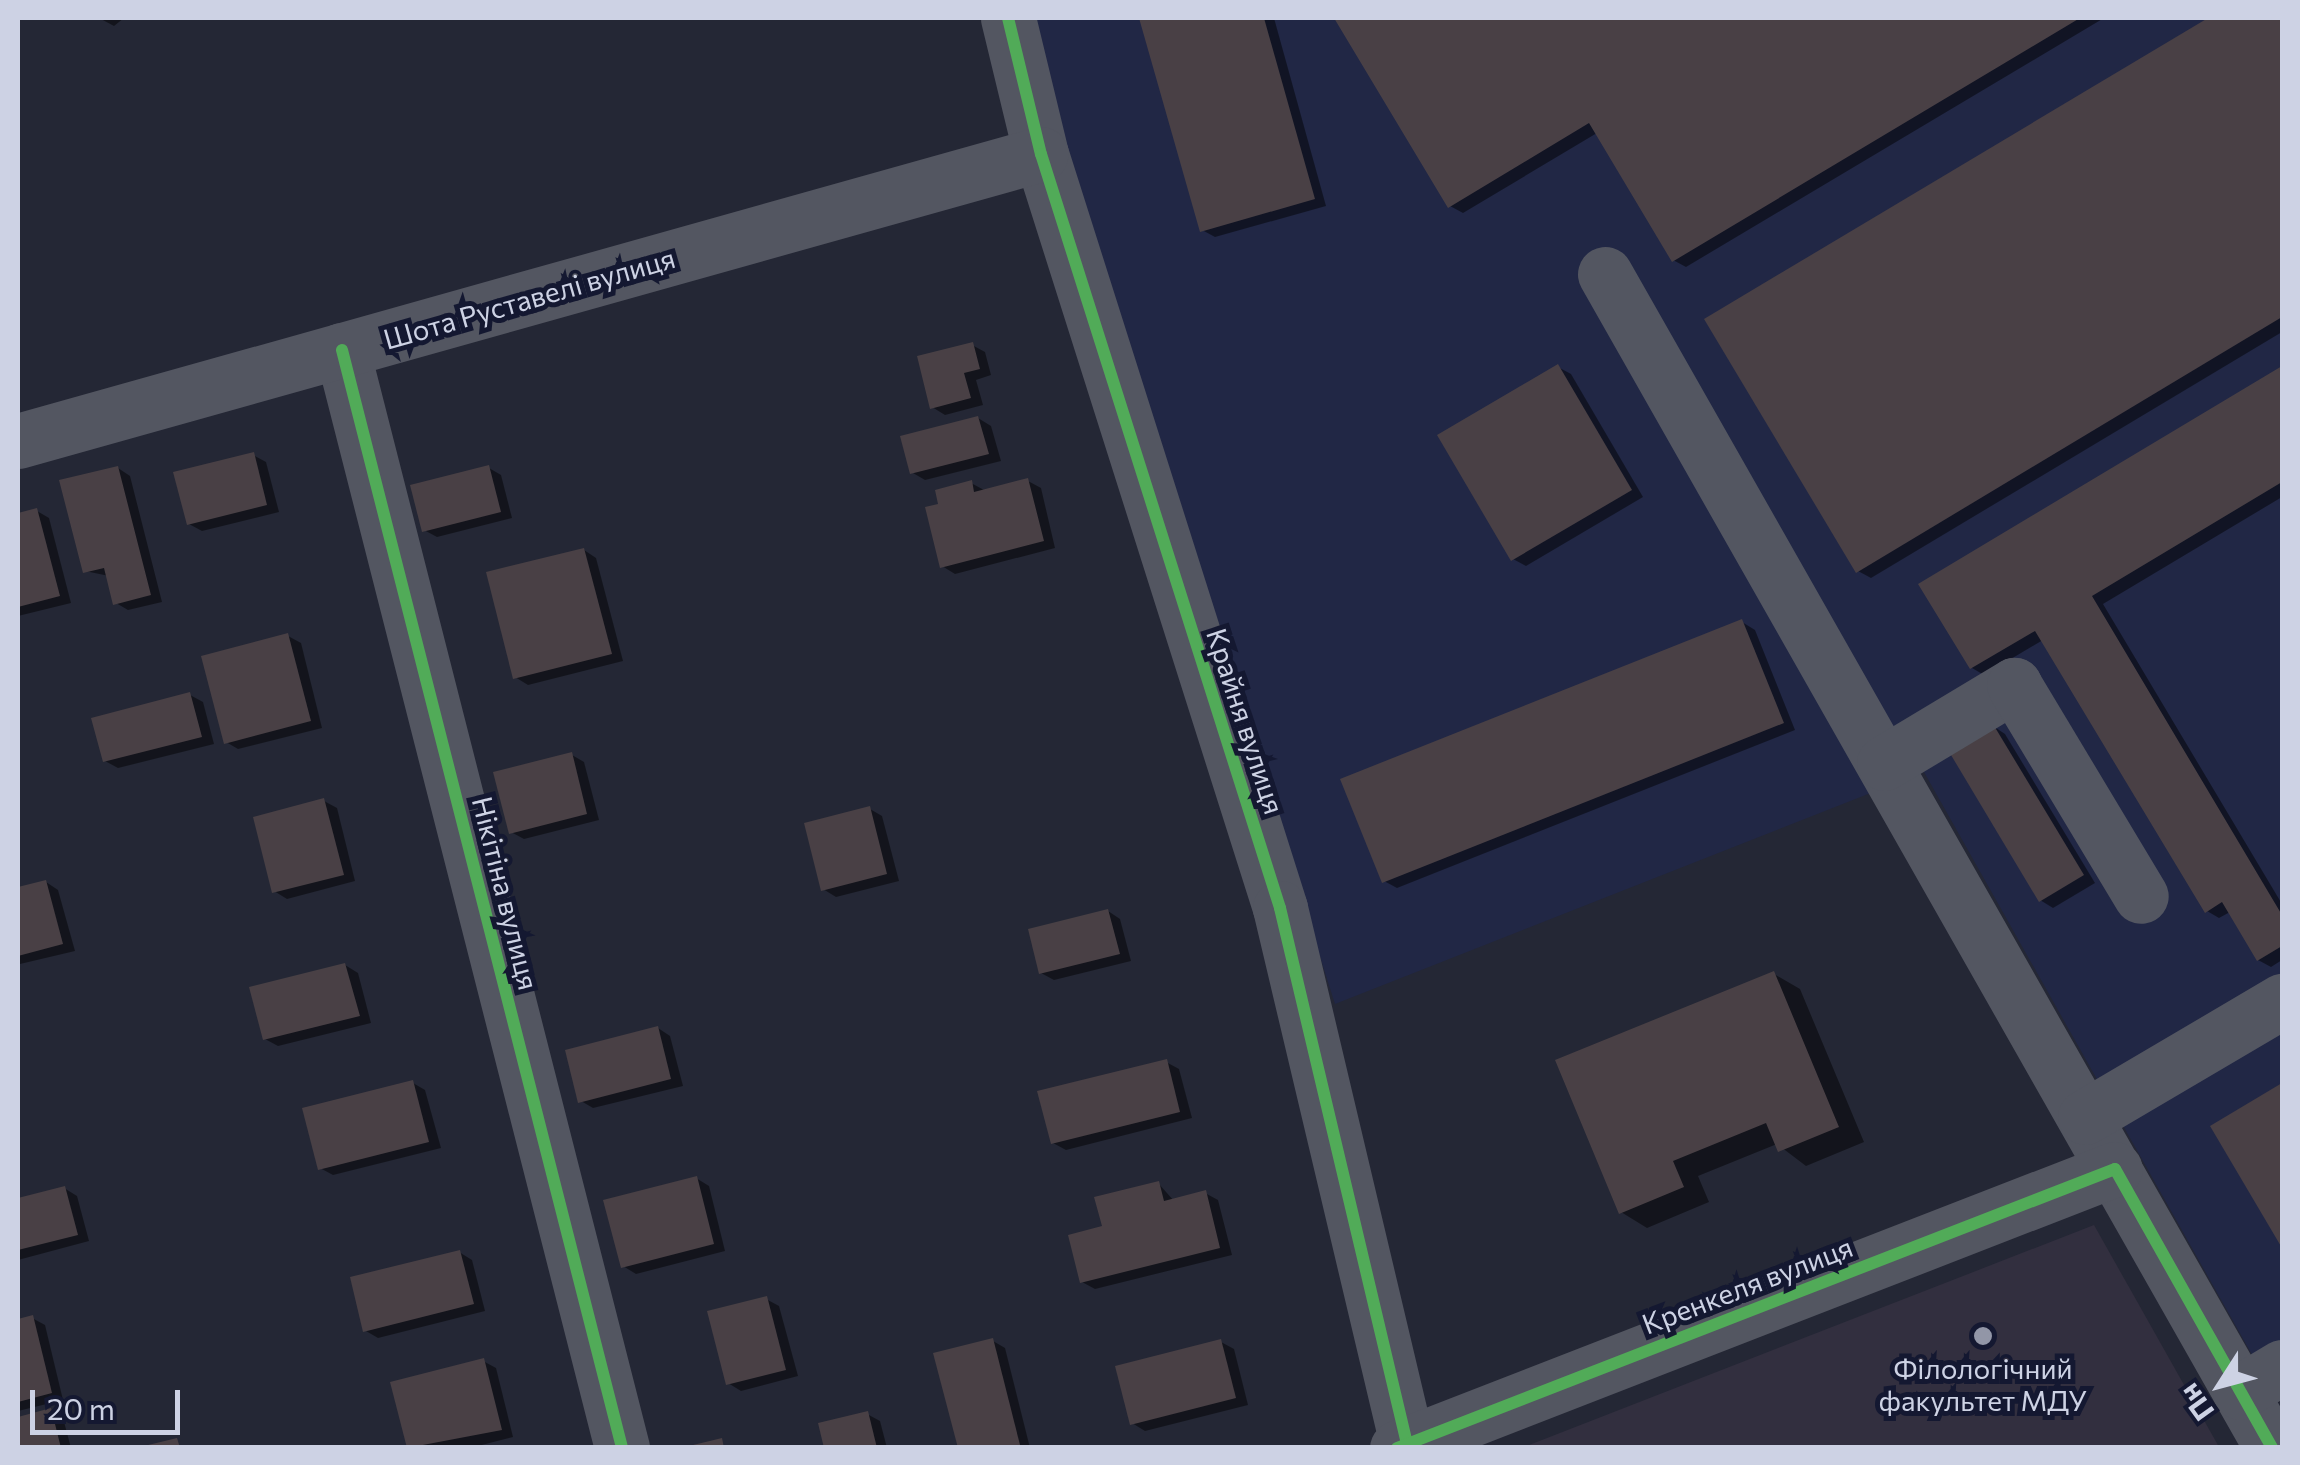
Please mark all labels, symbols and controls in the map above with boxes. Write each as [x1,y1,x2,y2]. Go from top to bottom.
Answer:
street label: Шота Руставелі вулиця [379,240,679,356]
street label: Крайня вулиця [1200,624,1292,818]
street label: Нікітіна вулиця [466,793,546,993]
street label: Кренкеля вулиця [1637,1229,1857,1341]
marker: Філологічний факультет МДУ [1972,1325,1994,1347]
north arrow [2170,1335,2270,1435]
place label: Філологічний факультет МДУ [1879,1351,2087,1417]
scale bar [35,1370,185,1432]
text: Пн [2171,1378,2220,1428]
text: 20 m [47,1389,115,1426]

